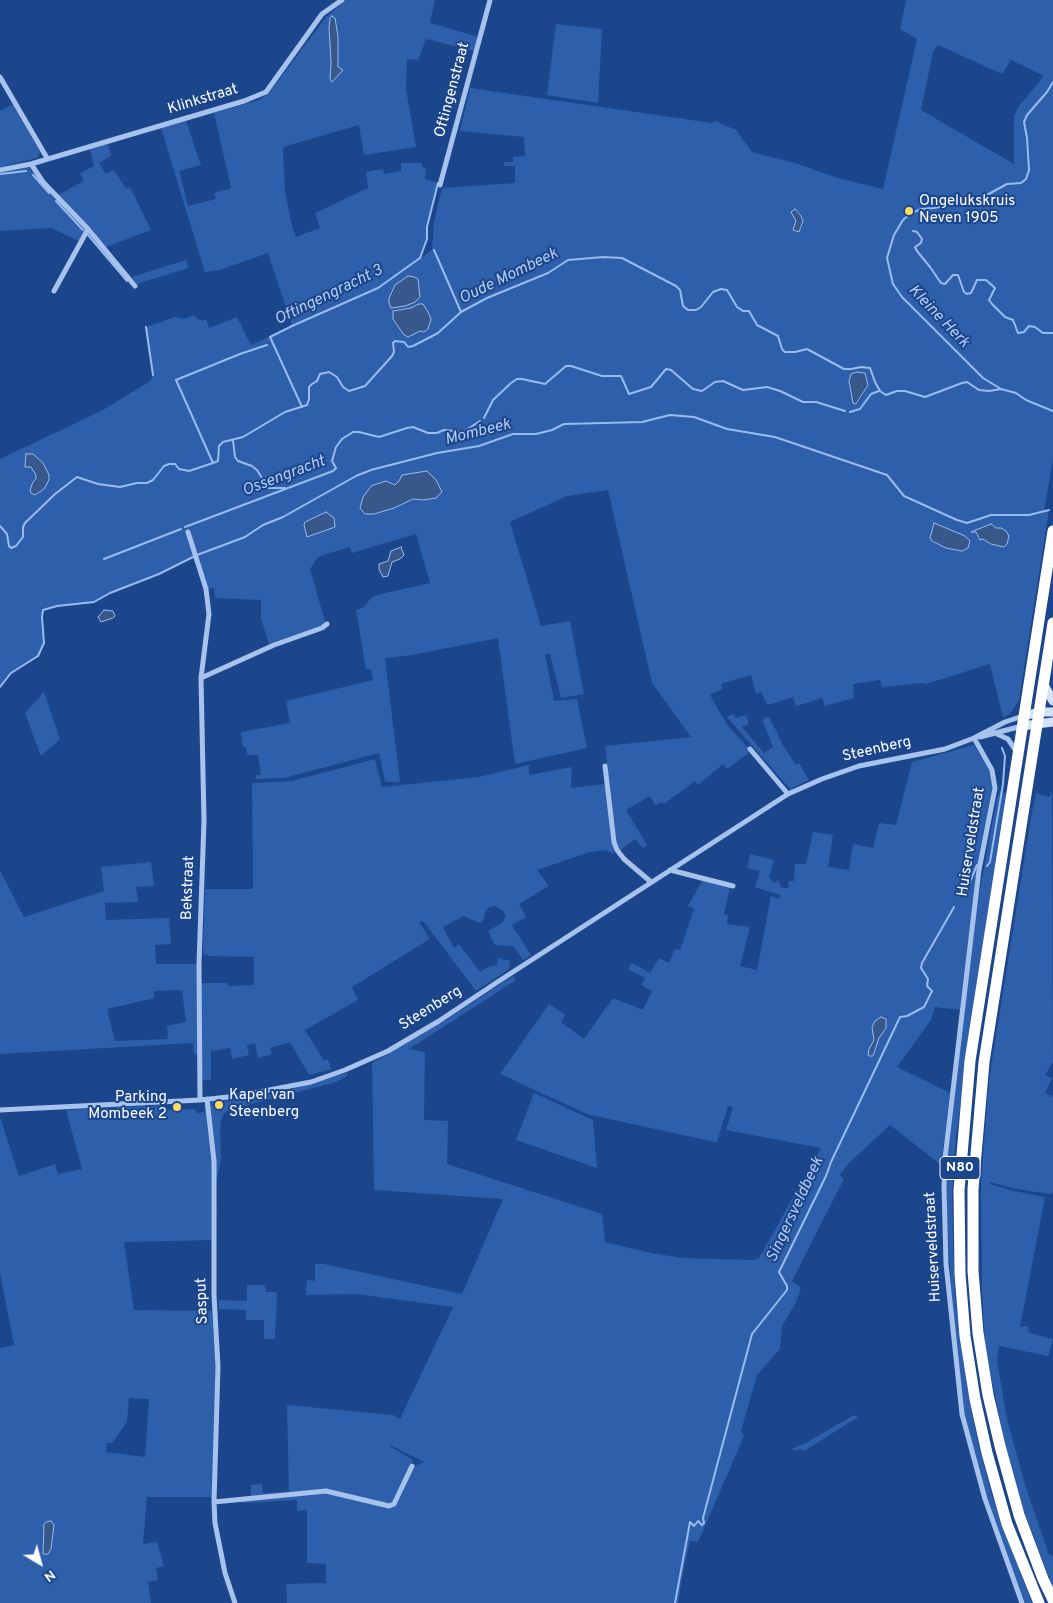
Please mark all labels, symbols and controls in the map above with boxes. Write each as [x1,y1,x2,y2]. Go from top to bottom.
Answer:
street label: Oftingenstraat [432,40,474,140]
street label: Klinkstraat [166,81,240,119]
place label: Ongelukskruis Neven 1905 [919,193,1015,228]
marker: Ongelukskruis Neven 1905 [903,205,915,217]
water label: Oude Mombeek [456,245,562,309]
water label: Oftingengracht 3 [272,262,386,330]
water label: Kleine Herk [903,282,973,352]
water label: Mombeek [443,416,513,450]
water label: Ossengracht [240,452,328,502]
street label: Steenberg [841,733,913,767]
street label: Huiserveldstraat [954,786,990,898]
street label: Bekstraat [179,855,199,921]
street label: Steenberg [396,983,466,1035]
place label: Kapel van Steenberg [229,1087,299,1122]
place label: Parking Mombeek 2 [88,1089,167,1124]
marker: Kapel van Steenberg [213,1099,225,1111]
marker: Parking Mombeek 2 [171,1101,183,1113]
water label: Singersveldbeek [763,1154,829,1266]
road number: N80 [940,1156,980,1180]
street label: Huiserveldstraat [922,1191,946,1303]
street label: Sasput [193,1277,213,1325]
north arrow [15,1538,65,1588]
text: N [40,1566,58,1585]

